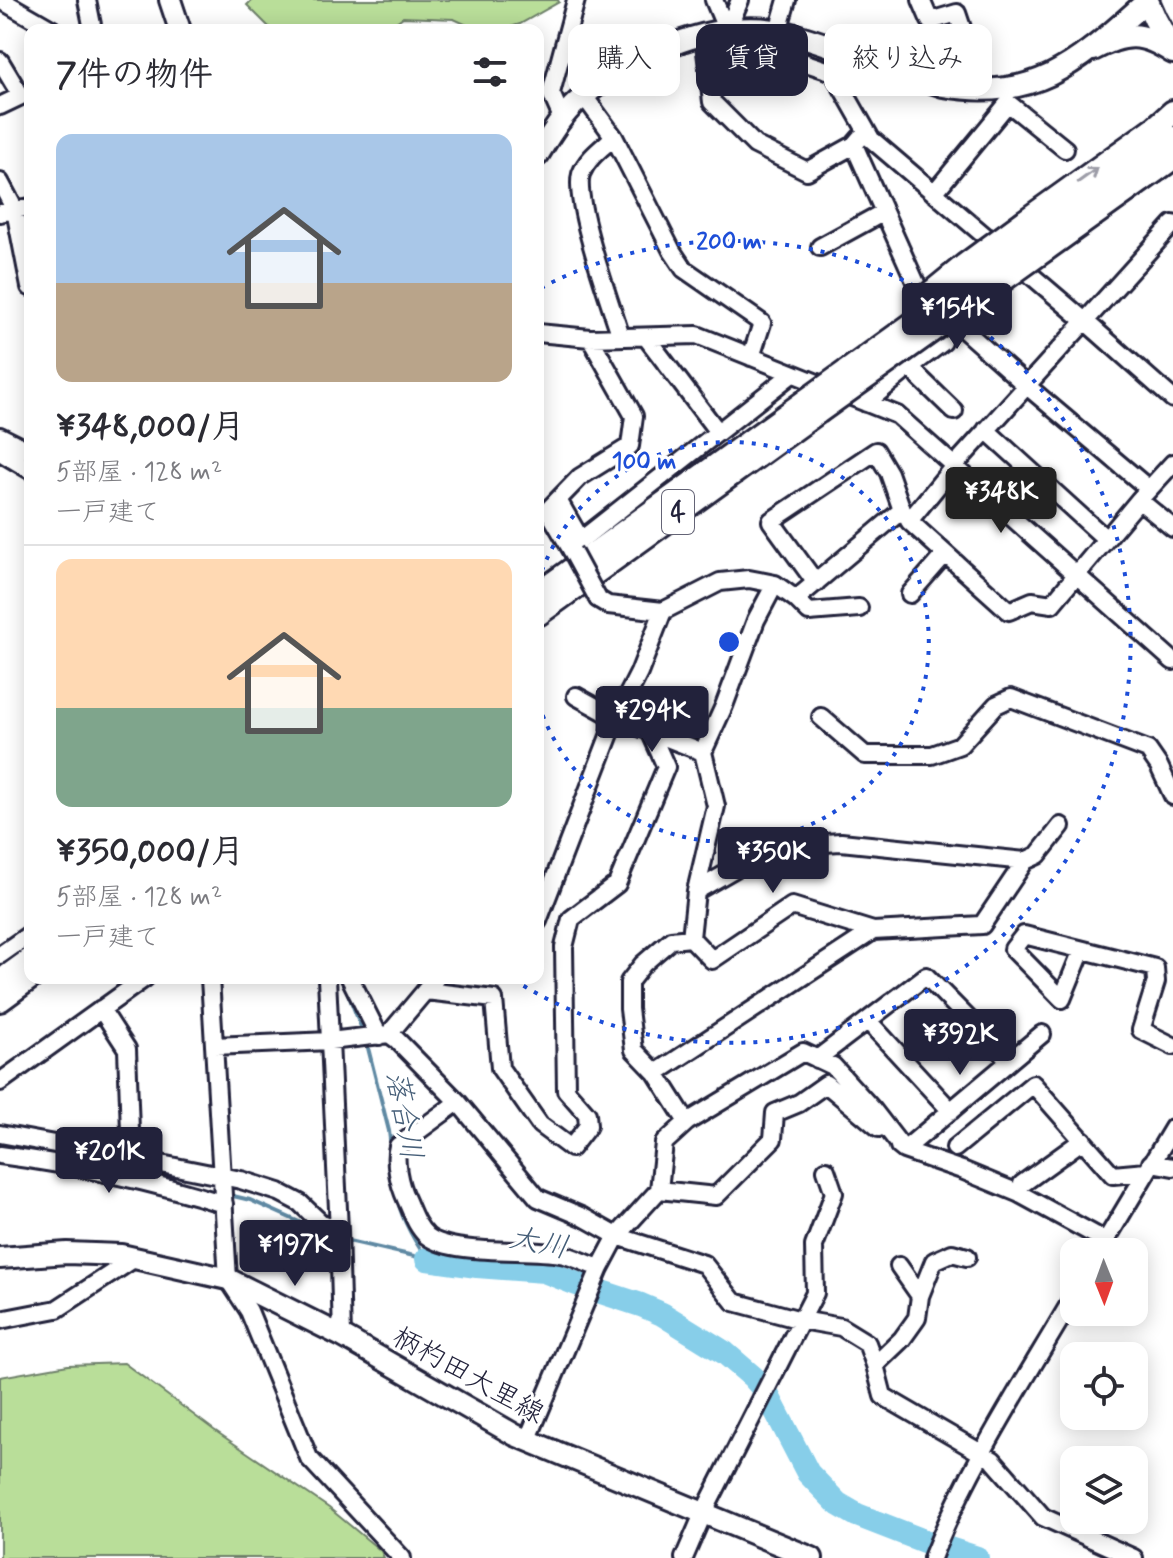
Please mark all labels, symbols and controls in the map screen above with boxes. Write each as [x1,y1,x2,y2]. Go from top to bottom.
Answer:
chip: 購入 [568,24,680,96]
chip: 賃貸 [696,24,808,96]
chip: 絞り込み [824,24,992,96]
icon: filters [468,50,512,94]
text: 7件の物件 [56,53,213,98]
one-way arrow [1077,167,1098,184]
icon: home [212,186,356,330]
text: 200 m [696,227,762,258]
pin: ¥154K [901,283,1013,351]
text: ¥154K [920,292,994,326]
text: ¥348,000/月 [56,405,245,450]
text: 100 m [612,447,676,478]
text: 5部屋 · 128 m² [56,456,222,490]
pin: ¥348K [945,467,1057,535]
text: ¥348K [964,476,1038,510]
road number: 4 [662,490,694,534]
text: 一戸建て [56,496,160,530]
icon: home [212,611,356,755]
centre of rings [715,628,743,656]
pin: ¥294K [596,686,708,754]
text: ¥294K [614,695,690,729]
pin: ¥350K [717,827,829,895]
text: ¥350,000/月 [56,830,245,875]
text: ¥350K [736,836,810,870]
text: 5部屋 · 128 m² [56,881,222,915]
text: 一戸建て [56,921,160,955]
pin: ¥392K [904,1009,1016,1077]
text: ¥392K [922,1018,998,1052]
water label: 落合川 [377,1068,431,1163]
pin: ¥201K [53,1127,165,1195]
text: ¥201K [73,1136,145,1170]
water label: 大川 [506,1219,572,1268]
pin: ¥197K [239,1220,351,1288]
text: ¥197K [258,1229,332,1263]
north arrow [1060,1238,1148,1326]
map controls [1060,1238,1148,1534]
street label: 柄杓田大里線 [385,1319,550,1433]
button: locate [1060,1342,1148,1430]
button: layers [1060,1446,1148,1534]

